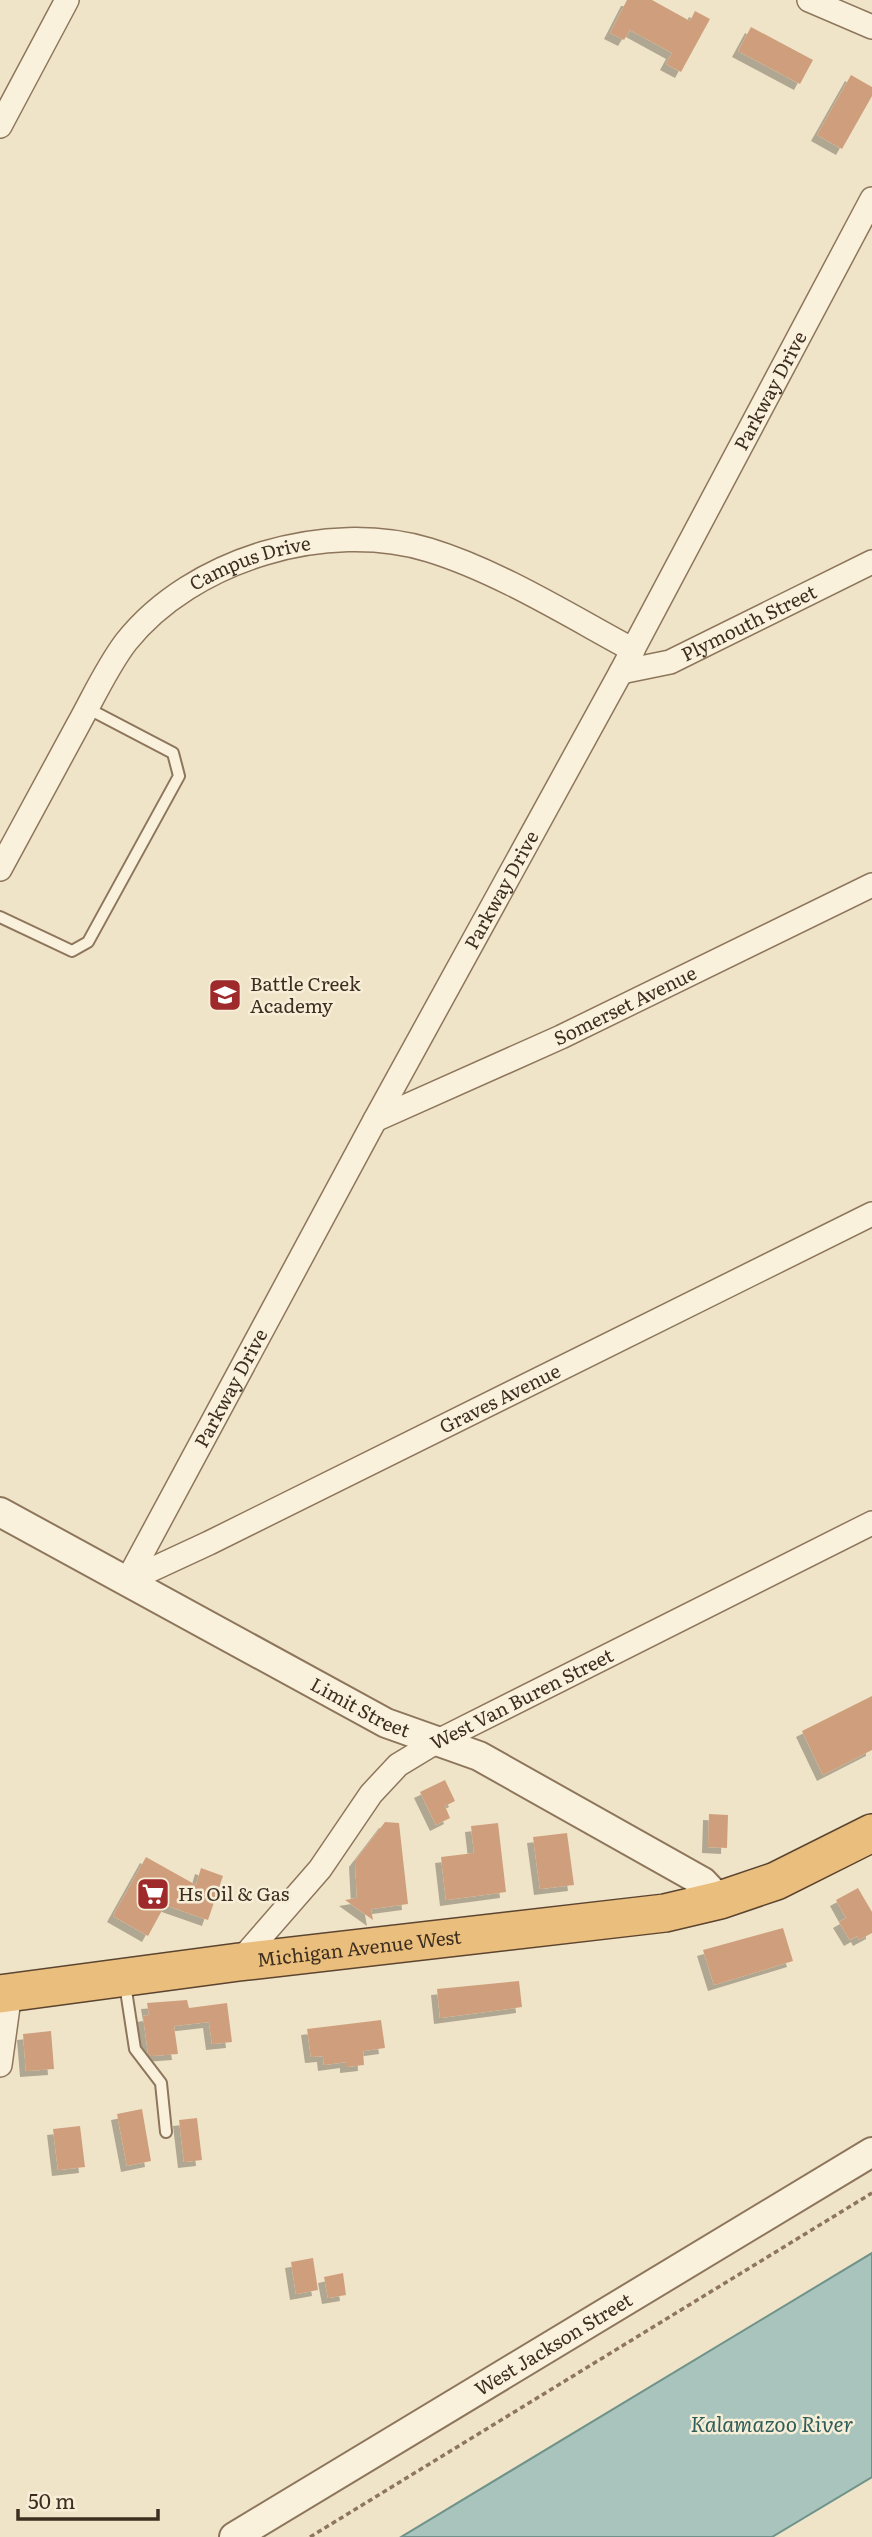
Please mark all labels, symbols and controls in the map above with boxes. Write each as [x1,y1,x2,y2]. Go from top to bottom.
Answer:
street label: Parkway Drive [726,325,813,455]
street label: Campus Drive [183,528,313,597]
street label: Plymouth Street [676,577,821,667]
street label: Parkway Drive [457,825,544,954]
street label: Somerset Avenue [549,958,701,1052]
place label: Battle Creek Academy [250,969,361,1019]
school or university icon: Battle Creek Academy [206,976,244,1014]
street label: Parkway Drive [186,1323,273,1452]
street label: Graves Avenue [434,1356,565,1440]
street label: West Van Buren Street [425,1640,618,1756]
street label: Limit Street [306,1669,414,1744]
supermarket icon: Hs Oil & Gas [134,1875,172,1913]
place label: Hs Oil & Gas [178,1879,290,1907]
street label: Michigan Avenue West [255,1922,463,1973]
street label: West Jackson Street [469,2285,637,2402]
water label: Kalamazoo River [691,2407,854,2438]
scale bar [18,2478,158,2522]
text: 50 m [28,2484,75,2515]

